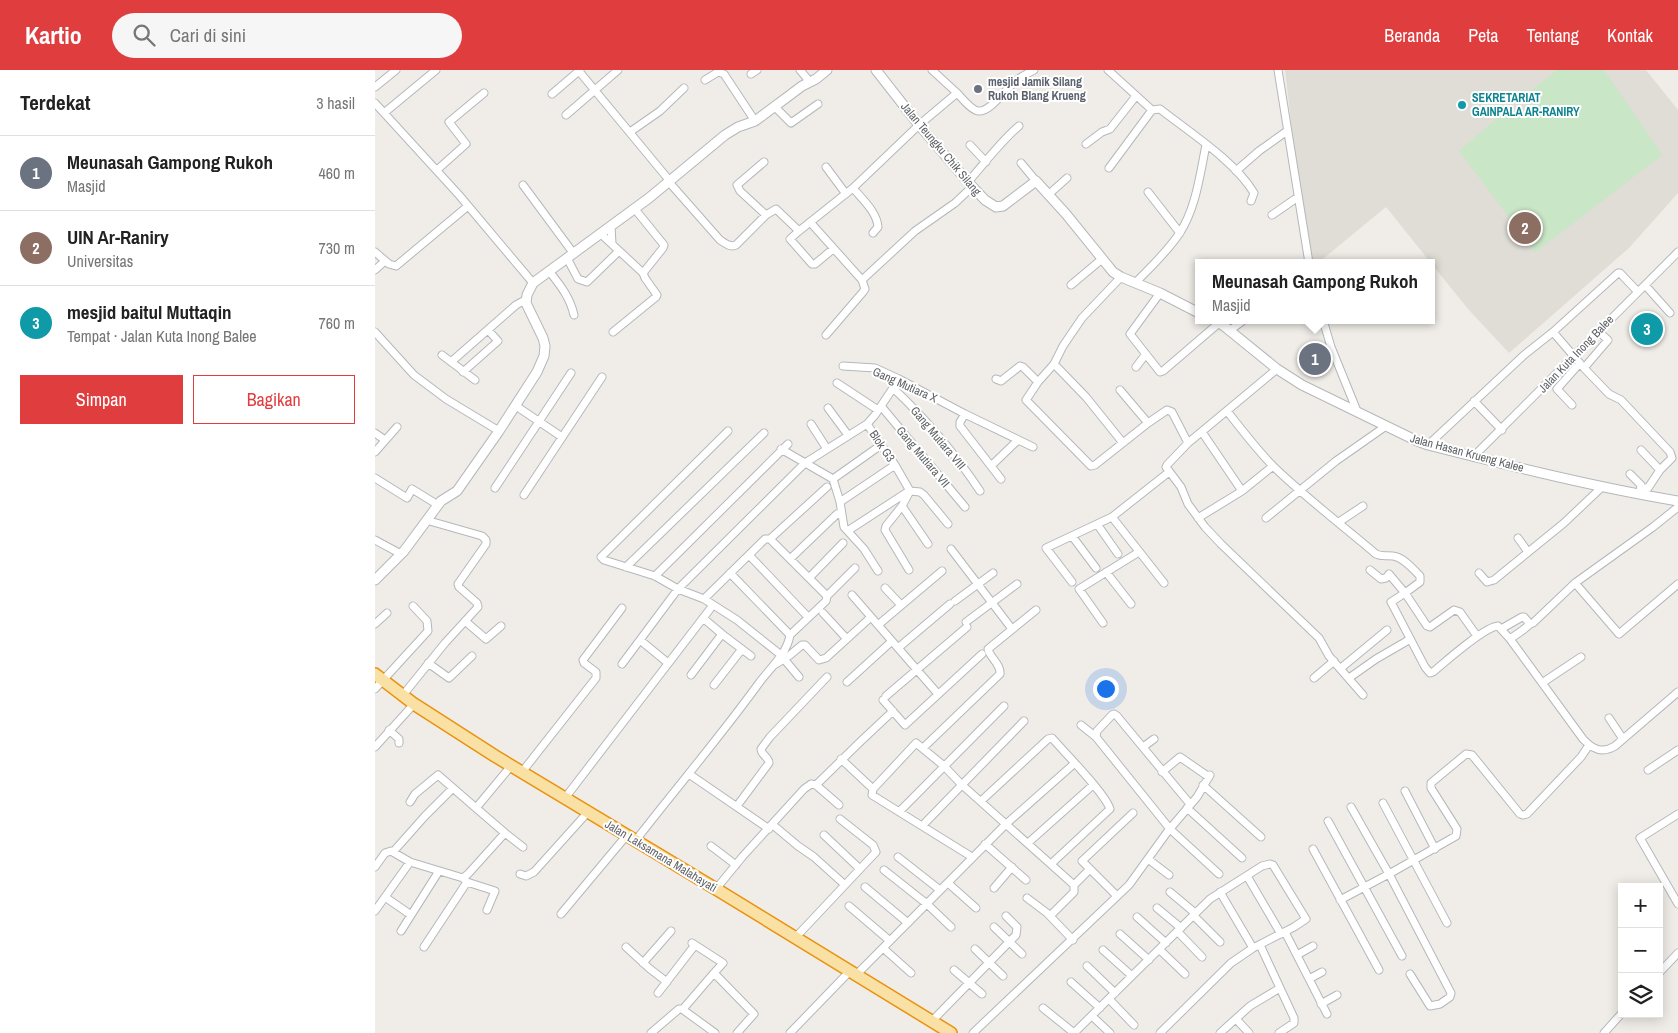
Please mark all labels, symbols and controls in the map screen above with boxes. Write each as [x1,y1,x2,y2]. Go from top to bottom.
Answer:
search box [112,13,462,58]
text: Kartio [25,19,82,51]
icon: search [130,21,158,49]
text: Cari di sini [170,22,246,48]
text: Beranda [1384,23,1440,48]
text: Peta [1468,23,1499,48]
text: Tentang [1527,23,1579,48]
text: Kontak [1607,23,1653,48]
place label: mesjid Jamik Silang Rukoh Blang Krueng [988,74,1086,104]
marker: mesjid Jamik Silang Rukoh Blang Krueng [972,83,984,95]
text: Terdekat [20,88,91,117]
place label: SEKRETARIAT GAINPALA AR-RANIRY [1472,90,1580,120]
text: 3 hasil [316,92,355,114]
street label: Jalan Teungku Chik Silang [897,99,985,199]
marker: SEKRETARIAT GAINPALA AR-RANIRY [1456,99,1468,111]
text: Meunasah Gampong Rukoh [67,149,273,175]
text: 1 [32,162,40,184]
text: 460 m [319,162,355,184]
text: Masjid [67,175,106,197]
pin: 2 [1509,209,1541,247]
text: UIN Ar-Raniry [67,224,169,250]
text: 2 [32,237,40,259]
text: 730 m [319,237,355,259]
text: Universitas [67,250,133,272]
popup [1195,259,1435,324]
text: Meunasah Gampong Rukoh [1212,268,1418,294]
text: Masjid [1212,294,1251,316]
text: mesjid baitul Muttaqin [67,299,231,325]
pin: 3 [1631,310,1663,348]
text: 3 [32,312,40,334]
text: 760 m [319,312,355,334]
street label: Jalan Kuta Inong Balee [1535,312,1617,396]
text: Tempat · Jalan Kuta Inong Balee [67,325,257,347]
pin: 1 [1299,340,1331,378]
street label: Gang Mutiara X [870,364,940,407]
button: Simpan [20,375,183,424]
button: Bagikan [193,375,355,424]
street label: Gang Mutiara VIII [908,404,968,472]
street label: Gang Mutiara VII [893,424,953,490]
street label: Blok G3 [866,427,898,465]
street label: Jalan Hasan Krueng Kalee [1408,430,1526,476]
your location [1093,676,1119,702]
street label: Jalan Laksamana Malahayati [602,816,720,896]
map controls [1618,883,1663,1018]
button: + [1618,883,1663,928]
button: − [1618,928,1663,973]
button: layers [1618,973,1663,1018]

